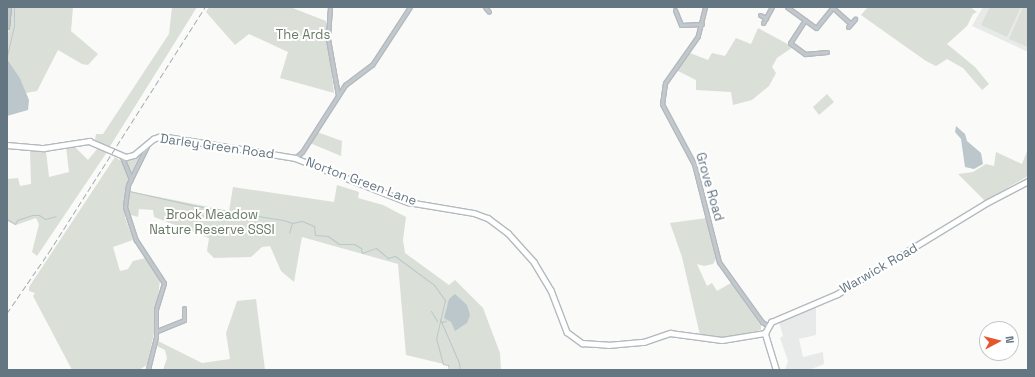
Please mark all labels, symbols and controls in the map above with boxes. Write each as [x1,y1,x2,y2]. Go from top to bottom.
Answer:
park label: The Ards [276,27,330,43]
street label: Darley Green Road [159,131,275,163]
street label: Grove Road [692,151,726,223]
street label: Norton Green Lane [303,155,419,209]
park label: Brook Meadow Nature Reserve SSSI [149,208,275,239]
street label: Warwick Road [837,240,921,298]
north arrow [979,321,1019,361]
text: N [1003,335,1017,344]

